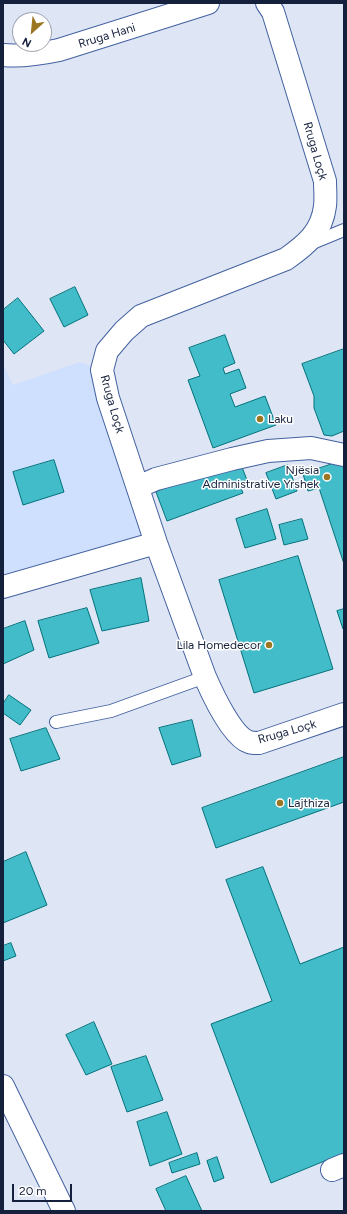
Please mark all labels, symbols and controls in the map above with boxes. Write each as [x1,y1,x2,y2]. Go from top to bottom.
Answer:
north arrow [12,12,52,52]
street label: Rruga Hani [77,20,137,52]
text: N [20,35,34,50]
street label: Rruga Loçk [300,120,330,182]
street label: Rruga Loçk [97,373,127,435]
place label: Laku [268,412,293,426]
marker: Laku [255,414,265,424]
place label: Njësia Administrative Yrshek [203,463,319,491]
marker: Njësia Administrative Yrshek [322,472,332,482]
place label: Lila Homedecor [176,638,261,652]
marker: Lila Homedecor [264,640,274,650]
street label: Rruga Loçk [256,717,318,747]
place label: Lajthiza [288,796,330,810]
marker: Lajthiza [275,798,285,808]
scale bar [14,1176,74,1202]
text: 20 m [19,1184,47,1198]

